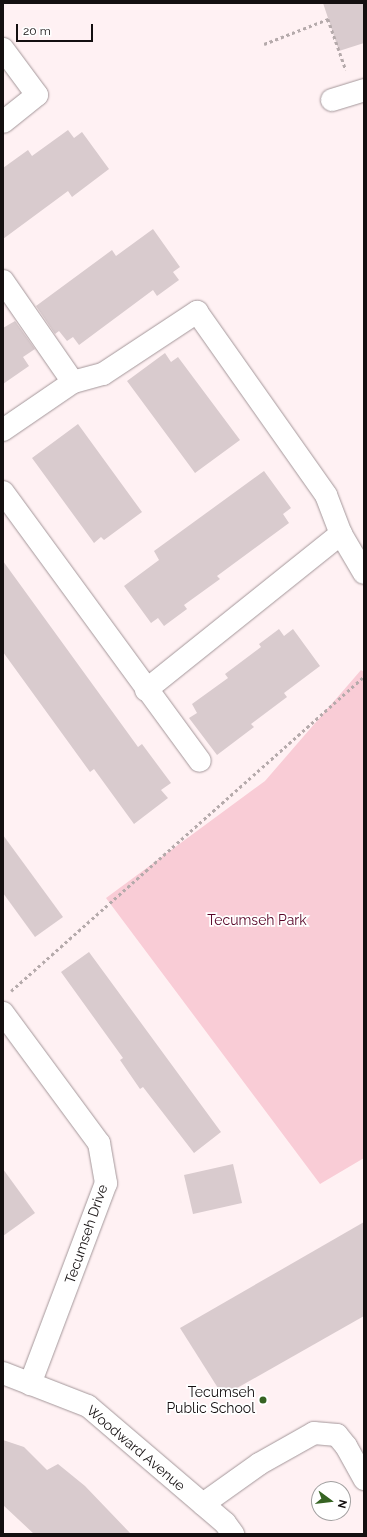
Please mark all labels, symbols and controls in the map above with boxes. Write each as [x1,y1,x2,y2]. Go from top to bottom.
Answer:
scale bar [18,16,95,42]
text: 20 m [23,24,51,38]
park label: Tecumseh Park [207,912,307,928]
street label: Tecumseh Drive [61,1182,111,1286]
place label: Tecumseh Public School [166,1384,255,1416]
marker: Tecumseh Public School [258,1395,268,1405]
street label: Woodward Avenue [83,1402,189,1494]
north arrow [311,1481,351,1521]
text: N [335,1498,349,1510]

